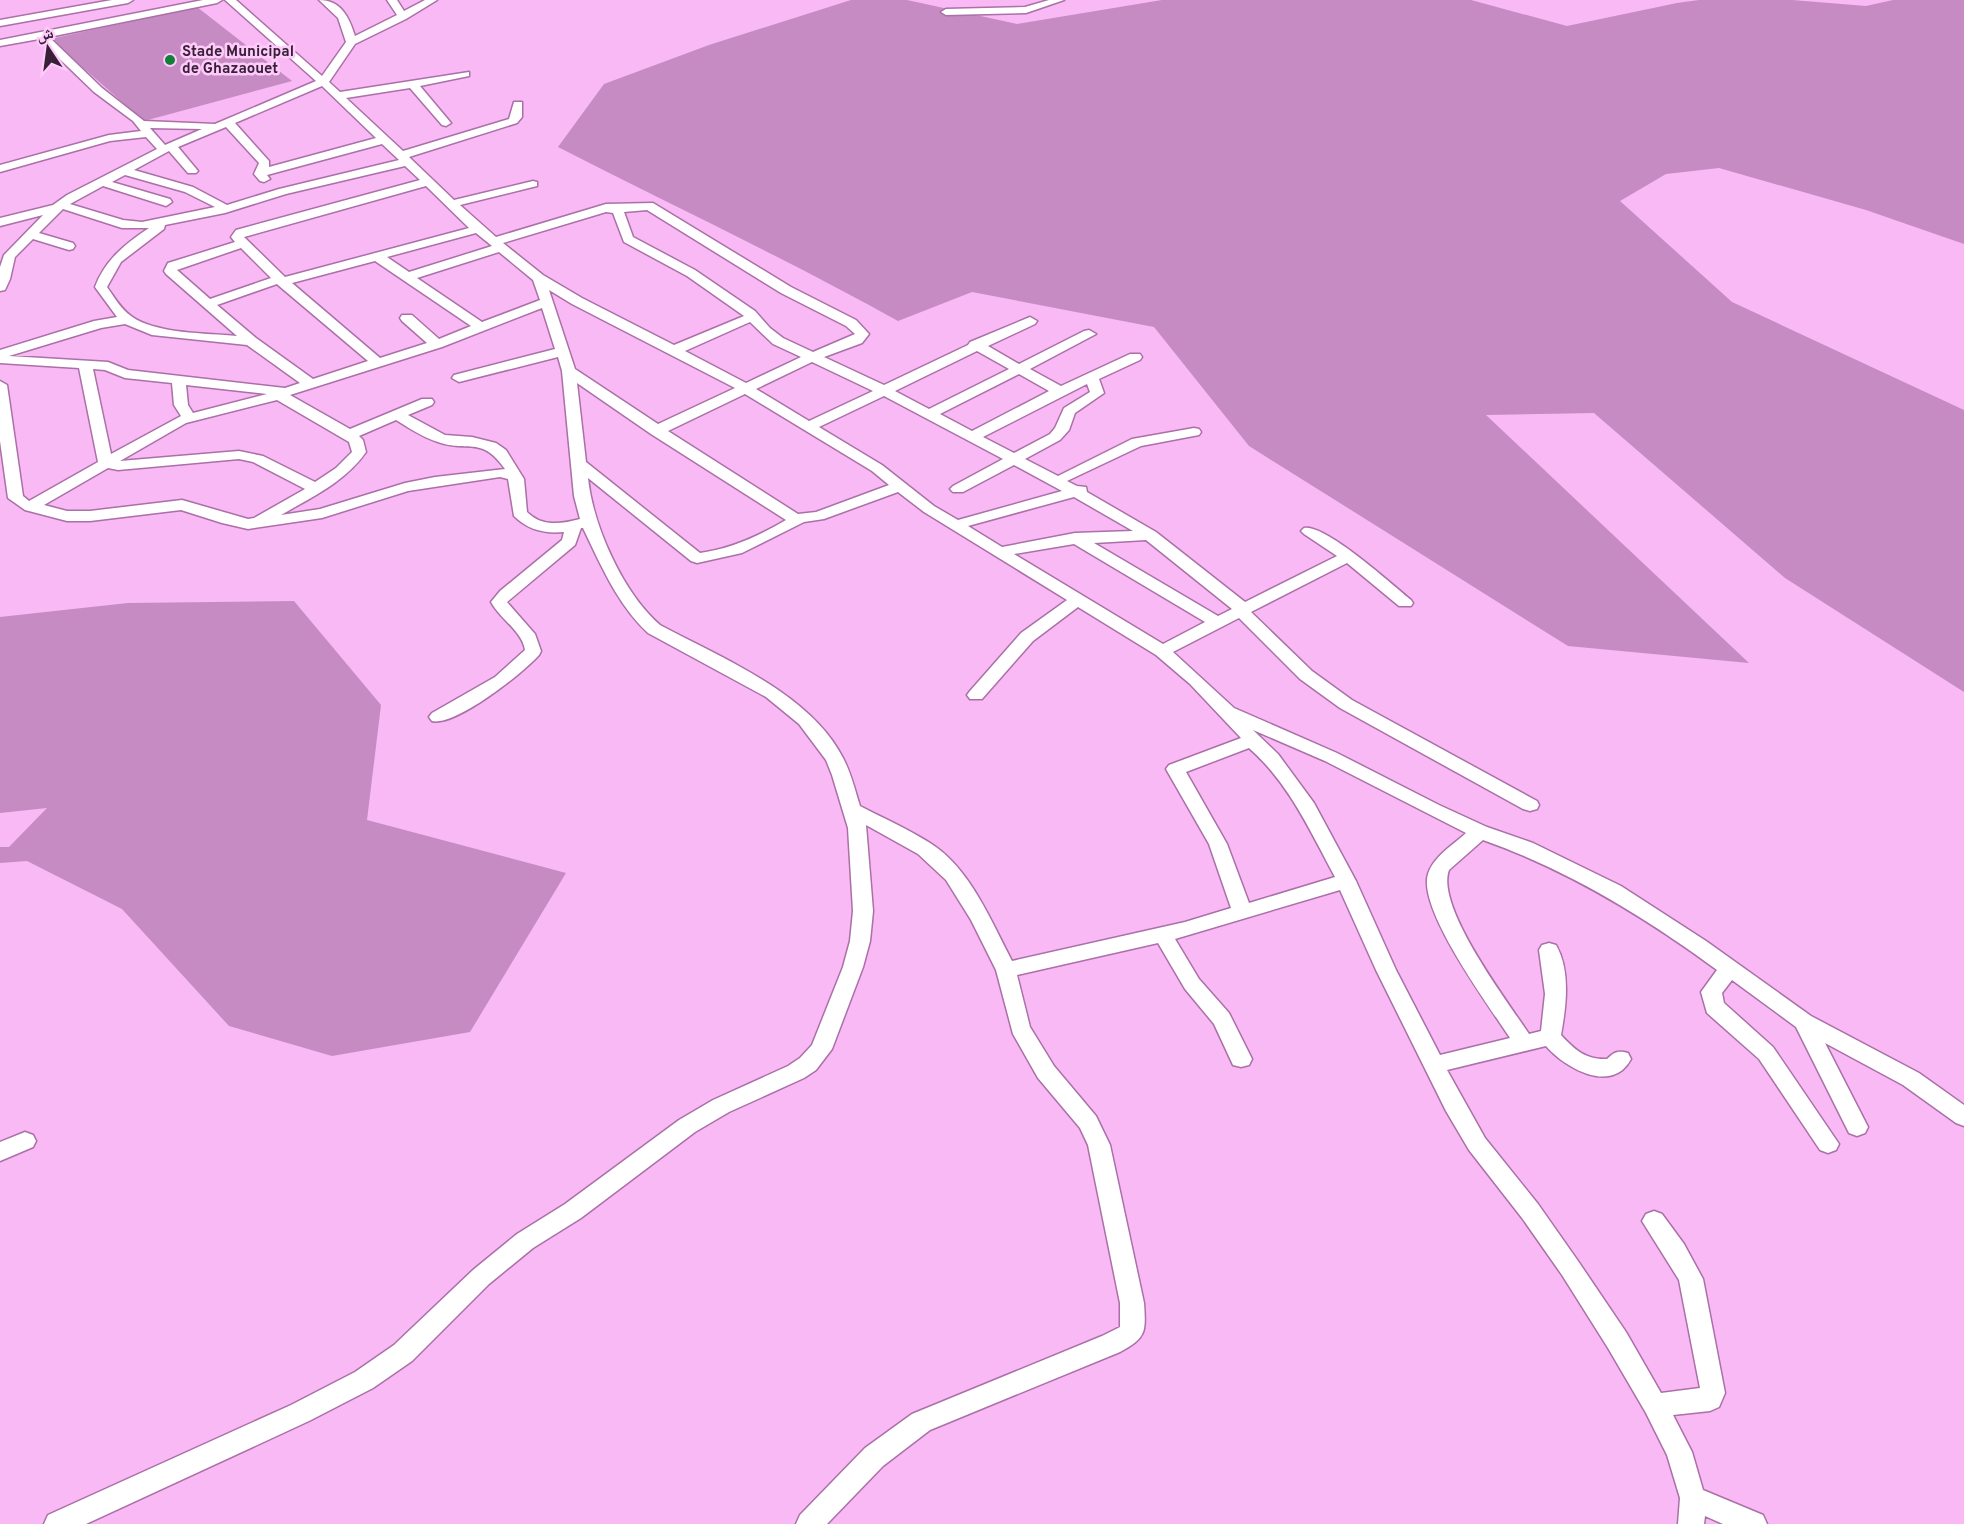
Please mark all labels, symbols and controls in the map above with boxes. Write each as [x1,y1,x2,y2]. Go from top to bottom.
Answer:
north arrow [18,18,78,78]
text: ش [35,24,56,47]
place label: Stade Municipal de Ghazaouet [182,43,294,79]
marker: Stade Municipal de Ghazaouet [163,53,177,67]

